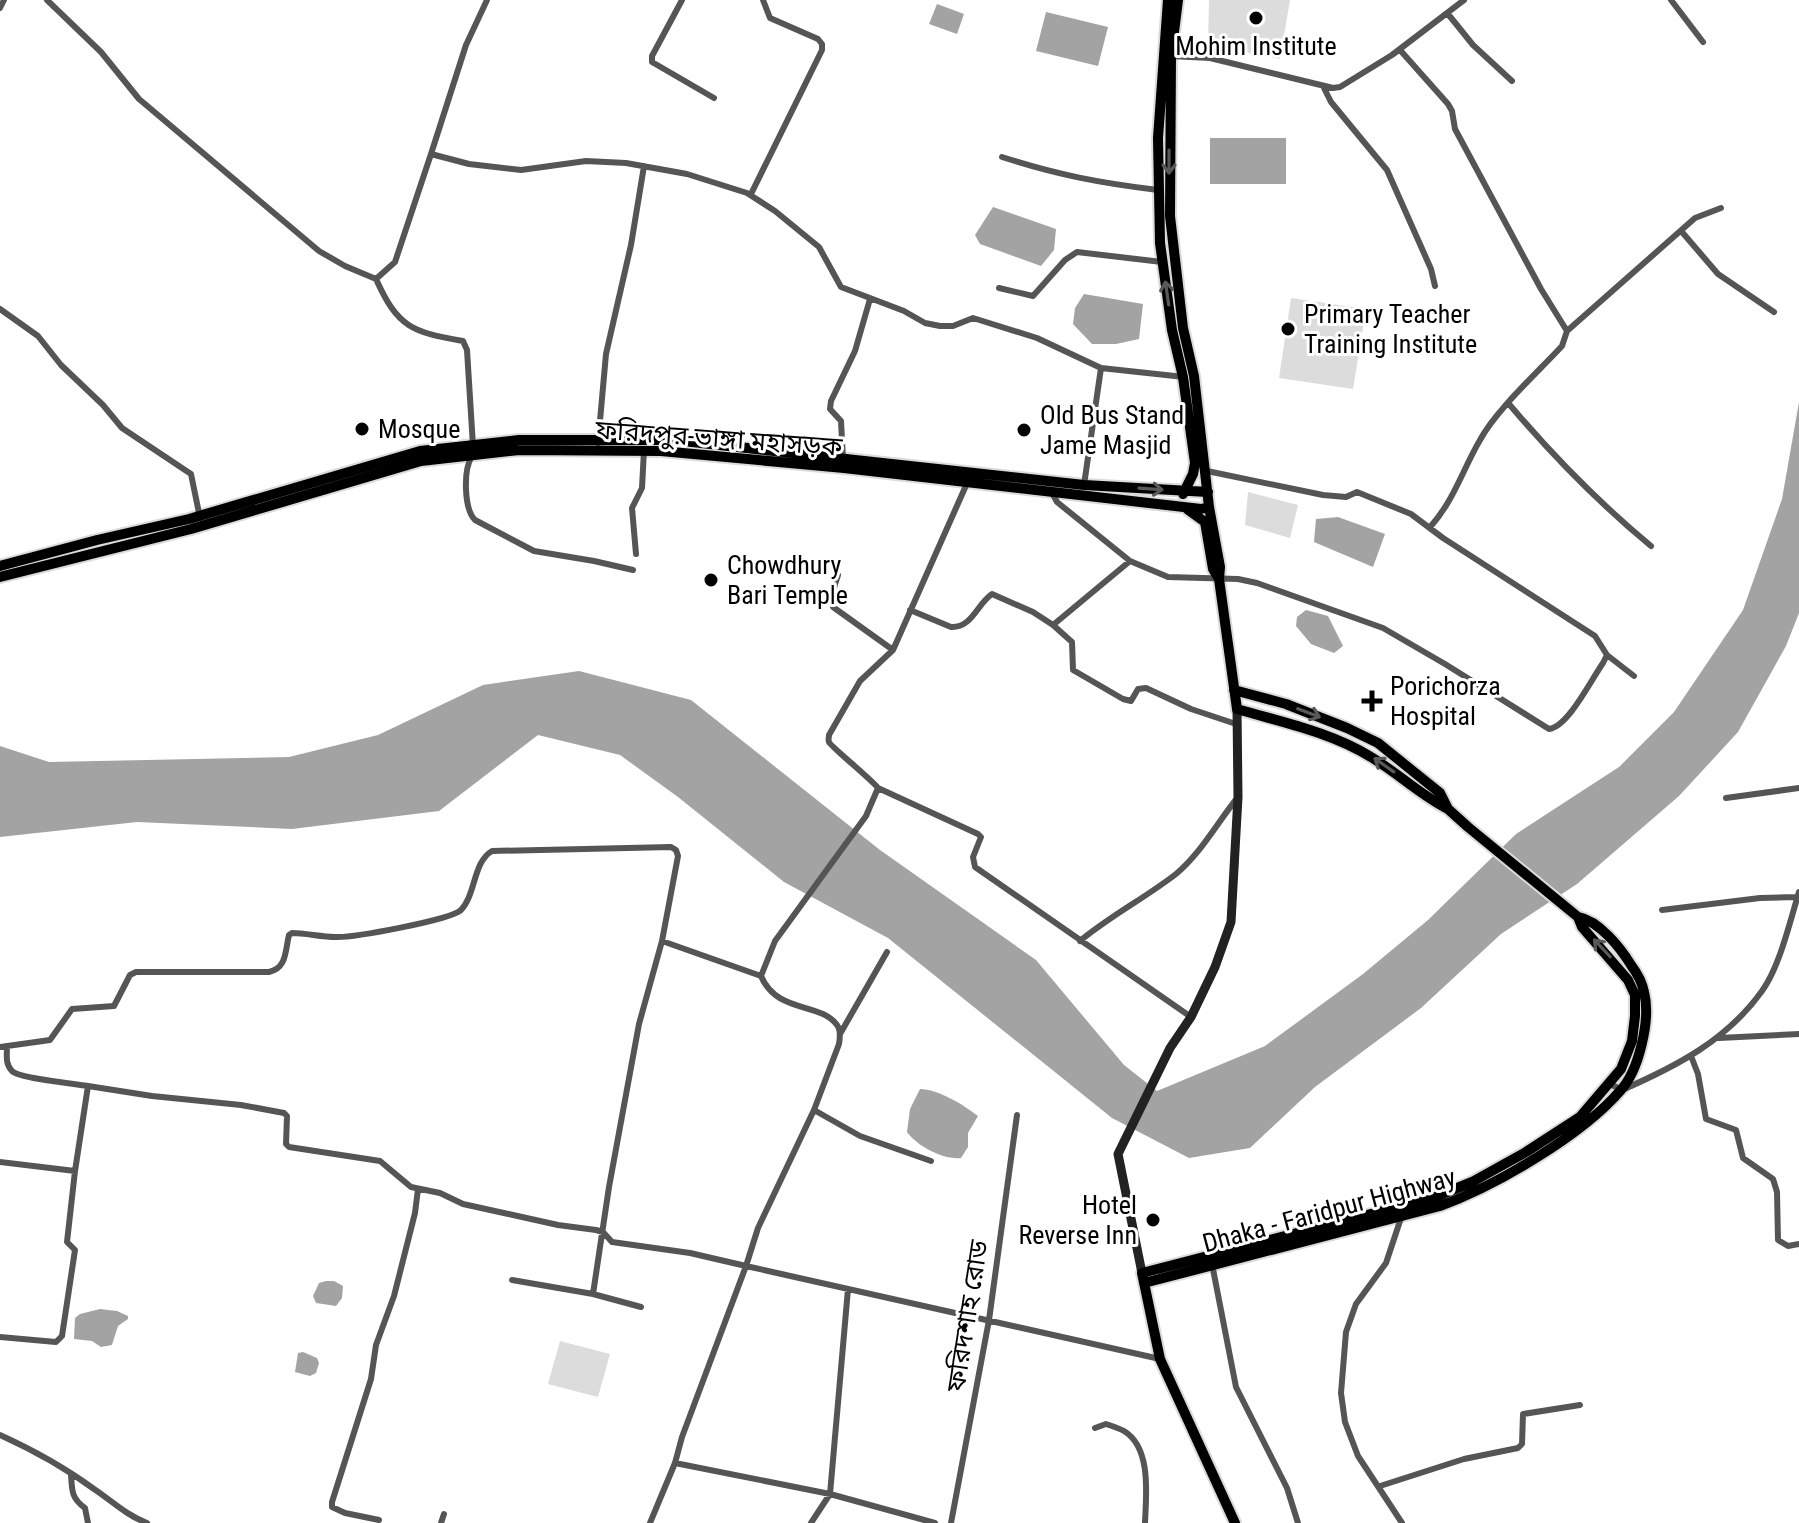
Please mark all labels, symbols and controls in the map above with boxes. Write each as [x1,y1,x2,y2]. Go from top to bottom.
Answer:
marker: Mohim Institute [1247,9,1265,27]
place label: Mohim Institute [1175,31,1337,61]
one-way arrow [1161,148,1177,175]
one-way arrow [1159,280,1174,307]
place label: Primary Teacher Training Institute [1304,299,1477,359]
marker: Primary Teacher Training Institute [1279,320,1297,338]
place label: Old Bus Stand Jame Masjid [1040,400,1184,460]
place label: Mosque [378,414,460,444]
street label: ফরিদপুর-ভাঙ্গা মহাসড়ক [594,414,844,462]
marker: Mosque [353,420,371,438]
marker: Old Bus Stand Jame Masjid [1015,421,1033,439]
one-way arrow [1137,482,1164,497]
place label: Chowdhury Bari Temple [727,550,848,610]
marker: Chowdhury Bari Temple [702,571,720,589]
place label: Porichorza Hospital [1390,671,1501,731]
marker: Porichorza Hospital [1361,690,1383,712]
one-way arrow [1296,707,1321,721]
one-way arrow [1373,757,1395,773]
one-way arrow [1592,938,1611,958]
street label: Dhaka - Faridpur Highway [1199,1162,1459,1258]
place label: Hotel Reverse Inn [1018,1190,1137,1250]
marker: Hotel Reverse Inn [1144,1211,1162,1229]
street label: ফরিদশাহ রোড [940,1238,994,1395]

